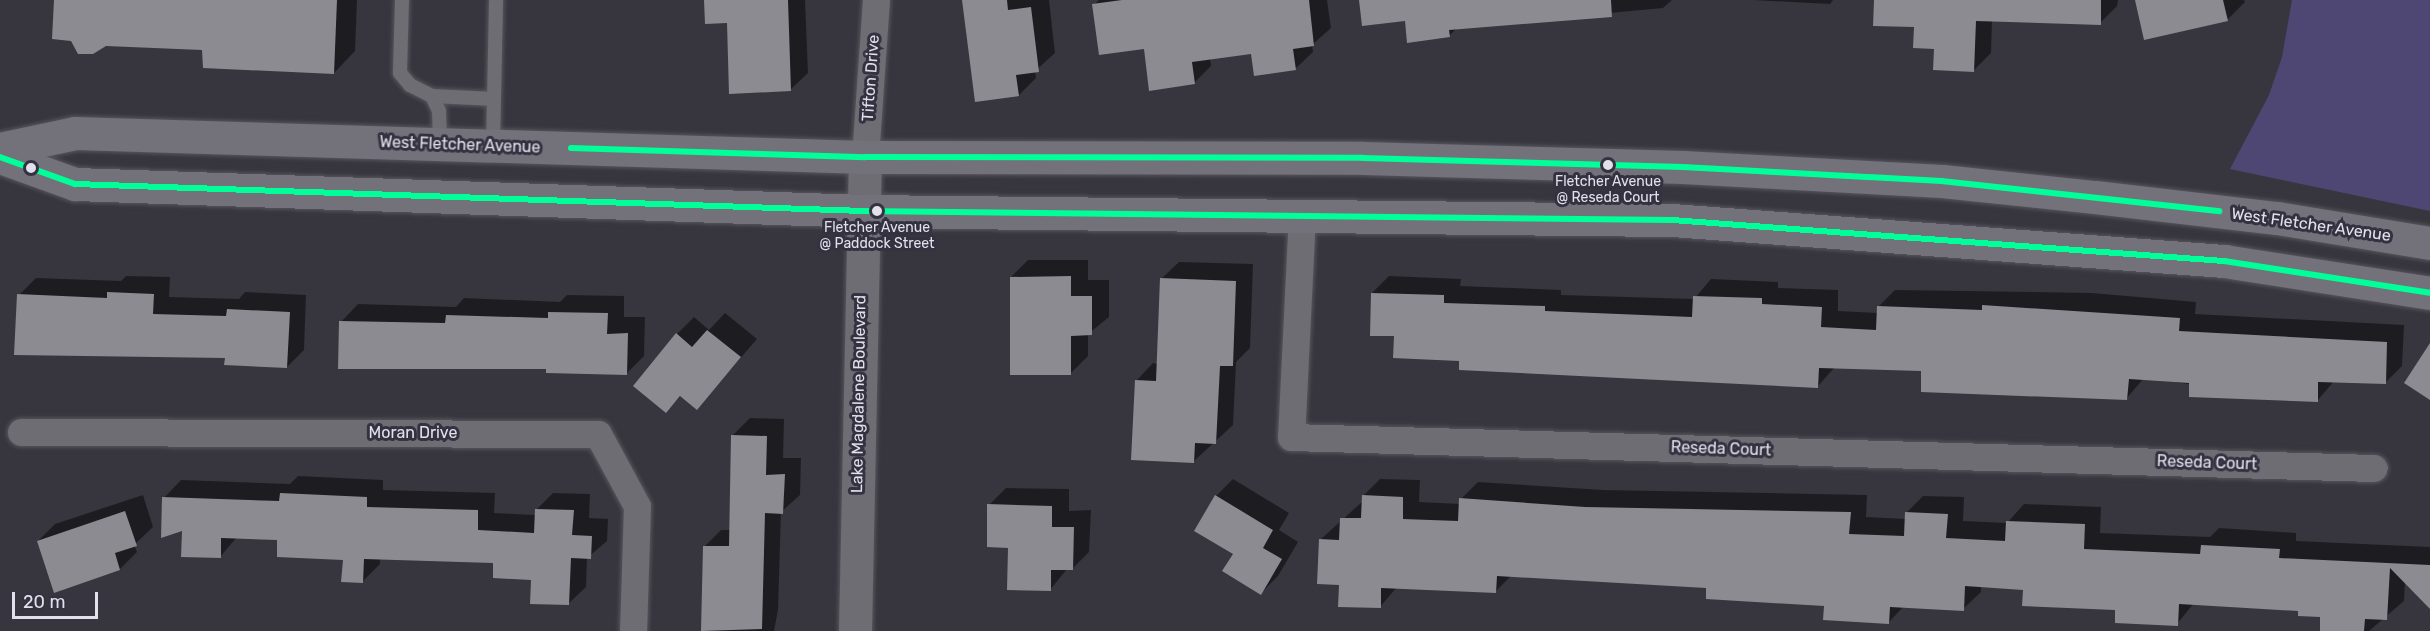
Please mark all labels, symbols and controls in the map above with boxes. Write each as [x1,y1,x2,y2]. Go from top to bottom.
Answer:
street label: Tifton Drive [858,34,884,122]
street label: West Fletcher Avenue [379,133,541,157]
marker: Fletcher Avenue @ Reseda Court [1602,159,1614,171]
unlabelled marker [25,162,37,174]
place label: Fletcher Avenue @ Reseda Court [1555,174,1661,206]
street label: West Fletcher Avenue [2230,204,2392,246]
marker: Fletcher Avenue @ Paddock Street [871,205,883,217]
place label: Fletcher Avenue @ Paddock Street [819,220,935,252]
street label: Lake Magdalene Boulevard [848,295,870,493]
street label: Moran Drive [369,423,457,443]
street label: Reseda Court [1670,438,1772,460]
street label: Reseda Court [2156,452,2258,474]
scale bar [15,580,100,618]
text: 20 m [23,591,65,613]

